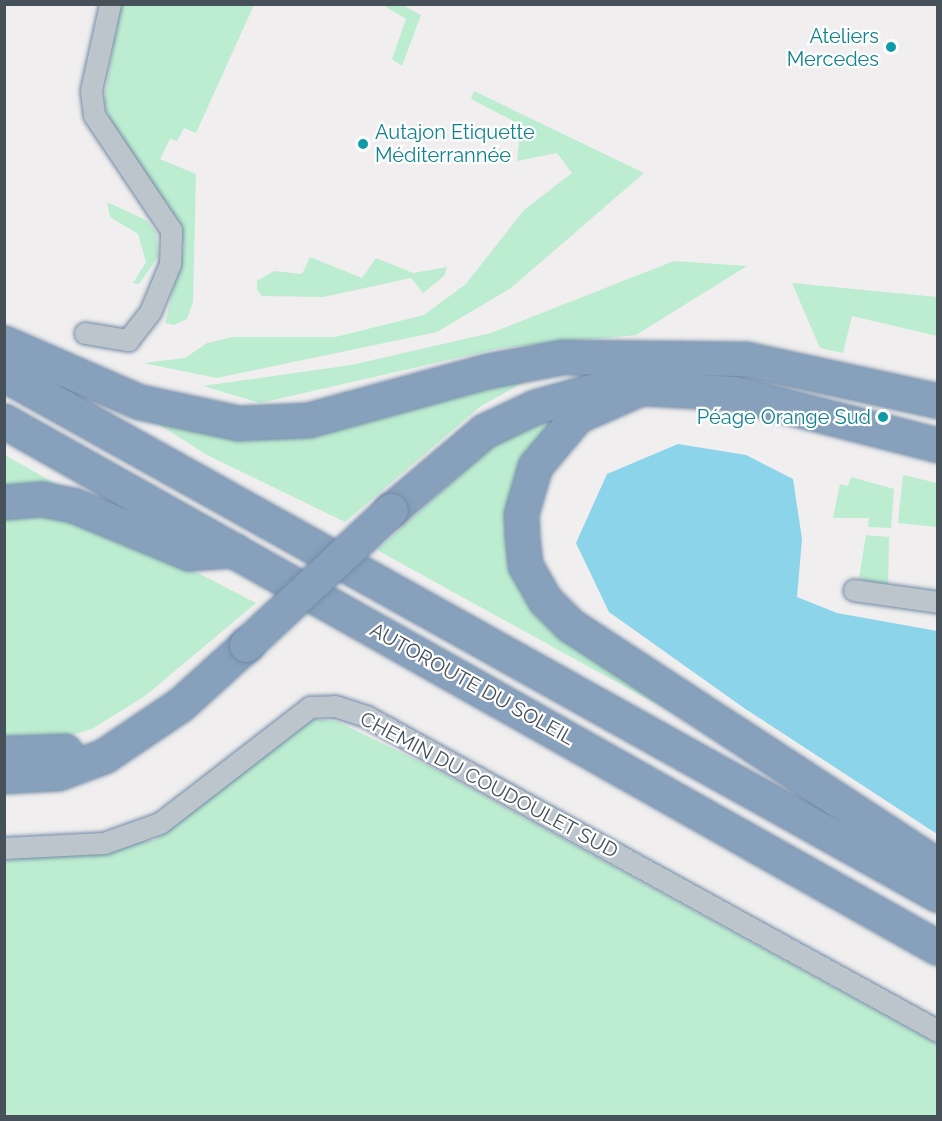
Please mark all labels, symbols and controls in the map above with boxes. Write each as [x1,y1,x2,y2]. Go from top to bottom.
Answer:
place label: Ateliers Mercedes [787,24,879,71]
marker: Ateliers Mercedes [884,40,898,54]
place label: Autajon Etiquette Méditerrannée [375,120,535,167]
marker: Autajon Etiquette Méditerrannée [356,137,370,151]
place label: Péage Orange Sud [697,405,871,429]
marker: Péage Orange Sud [876,410,890,424]
street label: AUTOROUTE DU SOLEIL [366,618,578,750]
street label: CHEMIN DU COUDOULET SUD [356,707,622,863]

